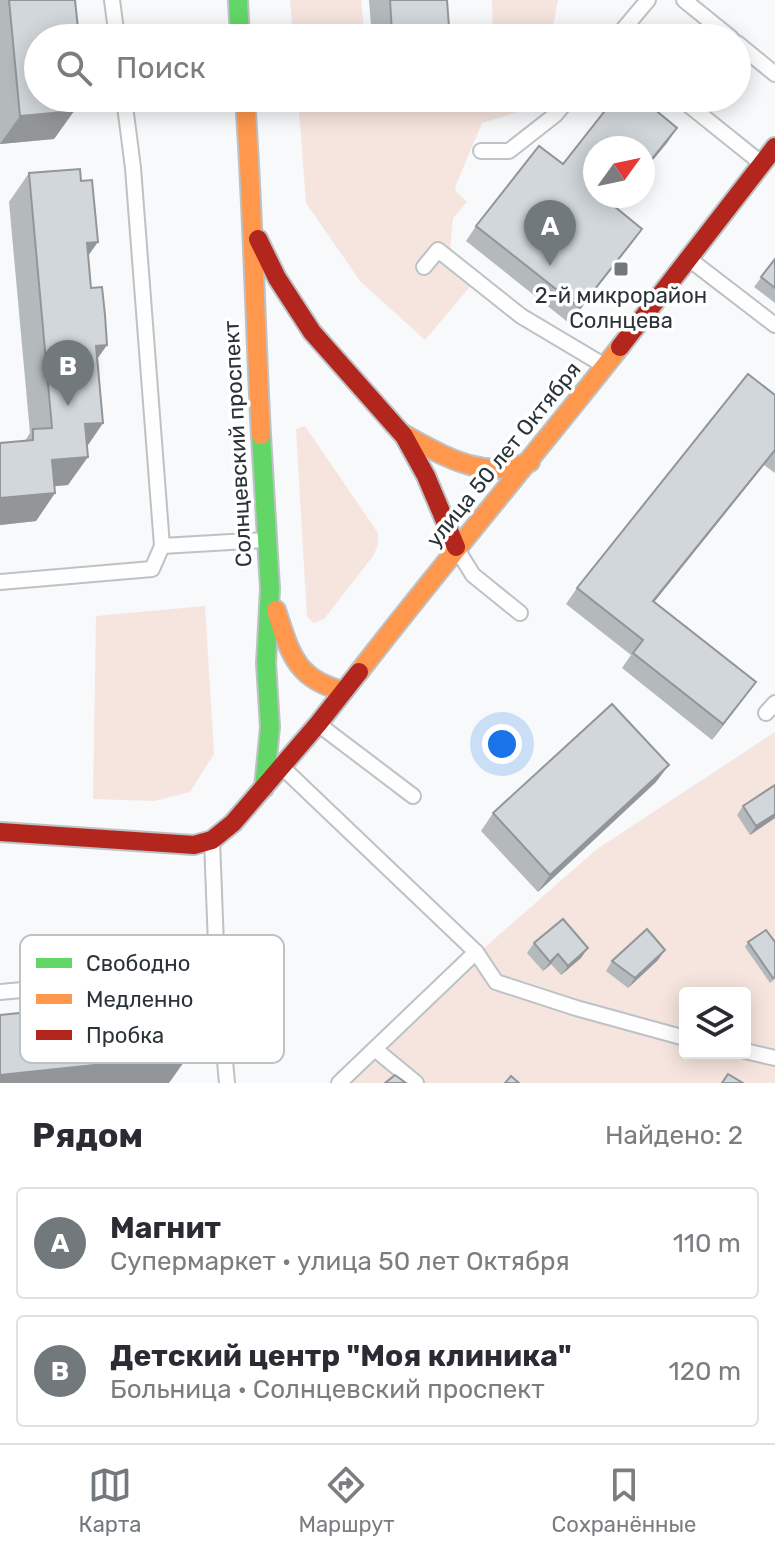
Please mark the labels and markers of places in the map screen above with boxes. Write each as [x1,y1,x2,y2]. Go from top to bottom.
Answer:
pin: A [524,200,576,266]
marker: 2-й микрорайон Солнцева [612,260,630,278]
place label: 2-й микрорайон Солнцева [535,282,707,334]
pin: B [42,340,94,406]

